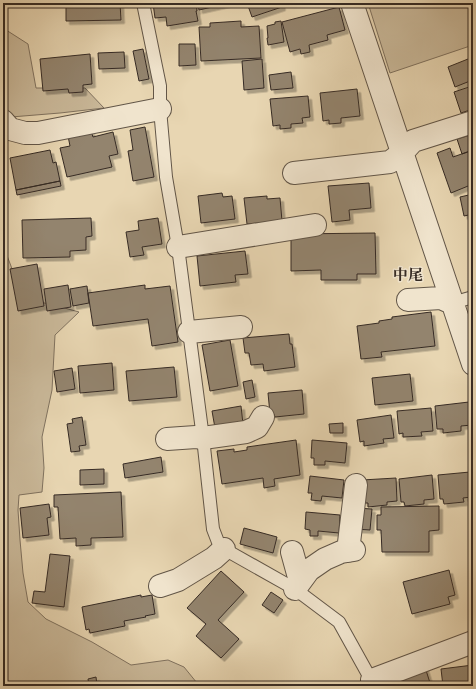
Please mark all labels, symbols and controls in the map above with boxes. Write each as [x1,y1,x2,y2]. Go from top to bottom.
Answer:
district label: 中尾 [393,266,423,285]

